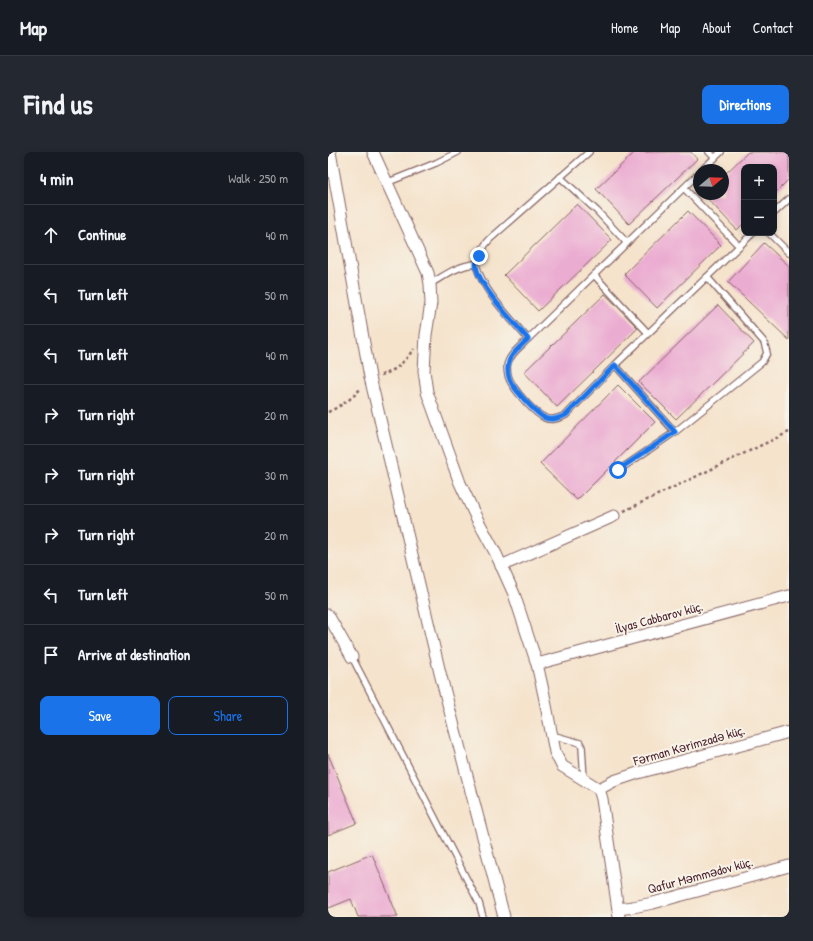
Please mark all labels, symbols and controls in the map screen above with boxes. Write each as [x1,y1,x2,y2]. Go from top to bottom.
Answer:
text: Map [20,15,47,41]
text: Home [611,18,638,37]
text: Map [660,18,680,37]
text: About [702,18,731,37]
text: Contact [753,18,793,37]
text: Find us [24,85,93,123]
button: Directions [702,85,789,124]
north arrow [693,164,729,200]
map controls [741,164,777,236]
button: + [741,164,777,200]
text: 4 min [40,167,73,190]
text: Walk · 250 m [228,169,288,187]
button: − [741,200,777,236]
icon: ahead [40,224,62,246]
text: Continue [78,224,126,245]
text: 40 m [265,226,288,244]
route end [470,247,488,265]
icon: left [40,284,62,306]
text: Turn left [78,284,128,305]
text: 50 m [265,286,288,304]
icon: left [40,344,62,366]
text: Turn left [78,344,128,365]
text: 40 m [265,346,288,364]
icon: right [40,404,62,426]
text: Turn right [78,404,134,425]
text: 20 m [264,406,288,424]
route start [609,461,627,479]
icon: right [40,464,62,486]
text: Turn right [78,464,134,485]
text: 30 m [265,466,288,484]
icon: right [40,524,62,546]
text: Turn right [78,524,134,545]
text: 20 m [264,526,288,544]
icon: left [40,584,62,606]
text: Turn left [78,584,128,605]
text: 50 m [265,586,288,604]
street label: İlyas Cabbarov küç. [613,597,705,637]
icon: arrive [40,644,62,666]
text: Arrive at destination [78,644,190,665]
button: Save [40,696,160,735]
button: Share [168,696,288,735]
street label: Fərman Kərimzadə küç. [630,720,747,770]
street label: Qafur Məmmədov küç. [645,852,755,898]

